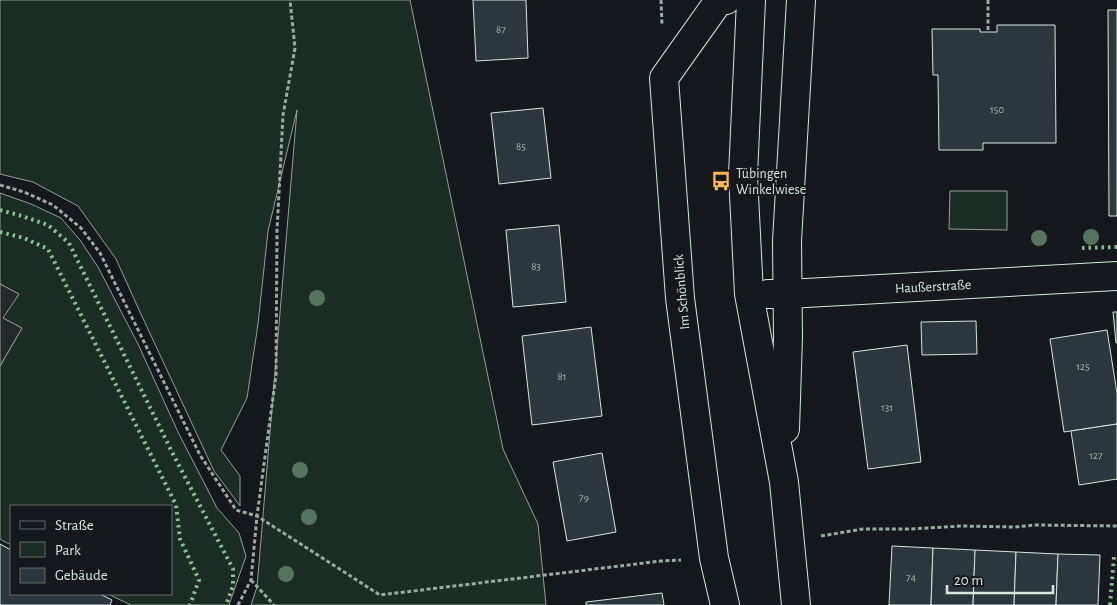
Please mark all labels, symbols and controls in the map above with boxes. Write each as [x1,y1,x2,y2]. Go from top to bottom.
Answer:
house number: 87 [496,24,506,35]
house number: 150 [990,104,1004,115]
house number: 85 [516,141,526,152]
place label: Tübingen Winkelwiese [736,167,806,197]
bus stop icon: Tübingen Winkelwiese [710,170,732,192]
street label: Im Schönblick [672,253,692,330]
house number: 83 [531,261,541,272]
street label: Haußerstraße [895,278,972,296]
house number: 125 [1076,361,1090,372]
house number: 81 [558,371,567,382]
house number: 131 [881,402,893,413]
house number: 127 [1089,450,1103,461]
house number: 79 [579,492,589,503]
legend [10,505,172,595]
text: Straße [55,518,94,533]
text: Park [55,543,81,558]
scale bar [947,562,1053,594]
text: Gebäude [55,568,108,583]
house number: 74 [906,572,916,583]
text: 20 m [954,573,983,588]

